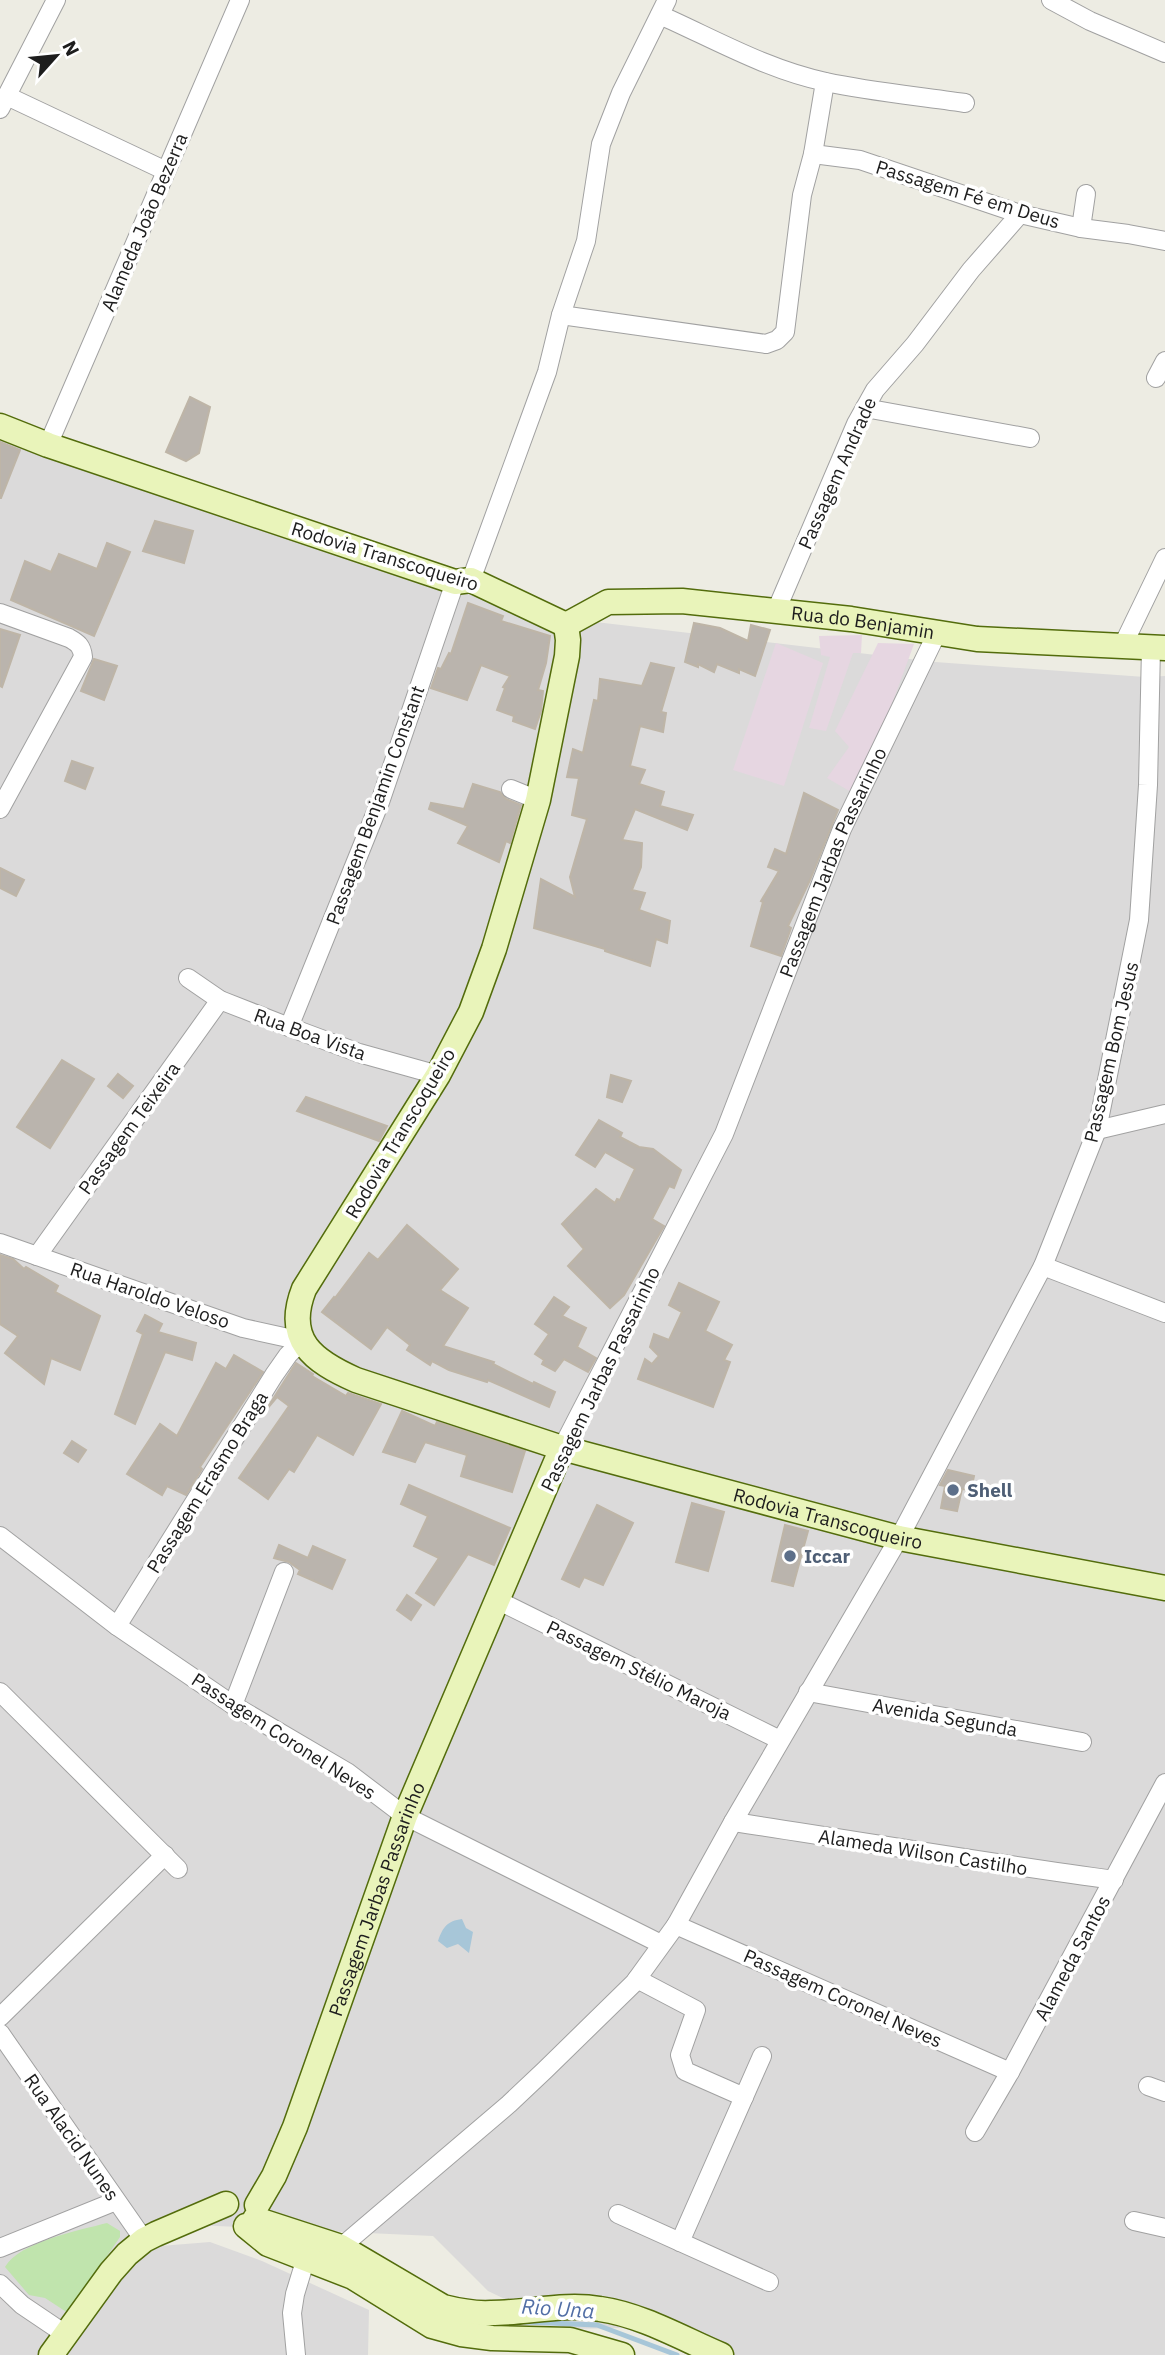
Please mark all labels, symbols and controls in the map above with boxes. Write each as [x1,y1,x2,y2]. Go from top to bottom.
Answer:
north arrow [21,21,91,91]
text: N [57,37,85,60]
street label: Alameda João Bezerra [96,129,192,315]
street label: Passagem Fé em Deus [873,155,1063,233]
street label: Passagem Andrade [793,393,881,553]
street label: Rodovia Transcoqueiro [289,516,481,596]
street label: Rua do Benjamin [790,601,936,644]
street label: Passagem Benjamin Constant [320,682,430,928]
street label: Passagem Jarbas Passarinho [774,743,892,981]
street label: Passagem Bom Jesus [1079,959,1143,1145]
street label: Rua Boa Vista [251,1003,369,1065]
street label: Rodovia Transcoqueiro [340,1043,460,1223]
street label: Passagem Teixeira [73,1057,185,1199]
street label: Rua Haroldo Veloso [67,1256,233,1334]
street label: Passagem Jarbas Passarinho [535,1263,665,1495]
street label: Passagem Erasmo Braga [141,1387,273,1577]
place label: Shell [967,1478,1012,1502]
street label: Rodovia Transcoqueiro [731,1482,925,1554]
marker: Shell [945,1482,961,1498]
place label: Iccar [804,1544,850,1568]
marker: Iccar [782,1548,798,1564]
street label: Passagem Stélio Maroja [543,1615,735,1725]
street label: Passagem Coronel Neves [187,1667,381,1805]
street label: Avenida Segunda [871,1692,1019,1742]
street label: Passagem Jarbas Passarinho [323,1778,430,2019]
street label: Alameda Wilson Castilho [817,1824,1029,1880]
street label: Alameda Santos [1029,1891,1115,2025]
street label: Passagem Coronel Neves [740,1943,946,2053]
street label: Rua Alacid Nunes [19,2069,125,2205]
water label: Rio Una [521,2291,595,2325]

